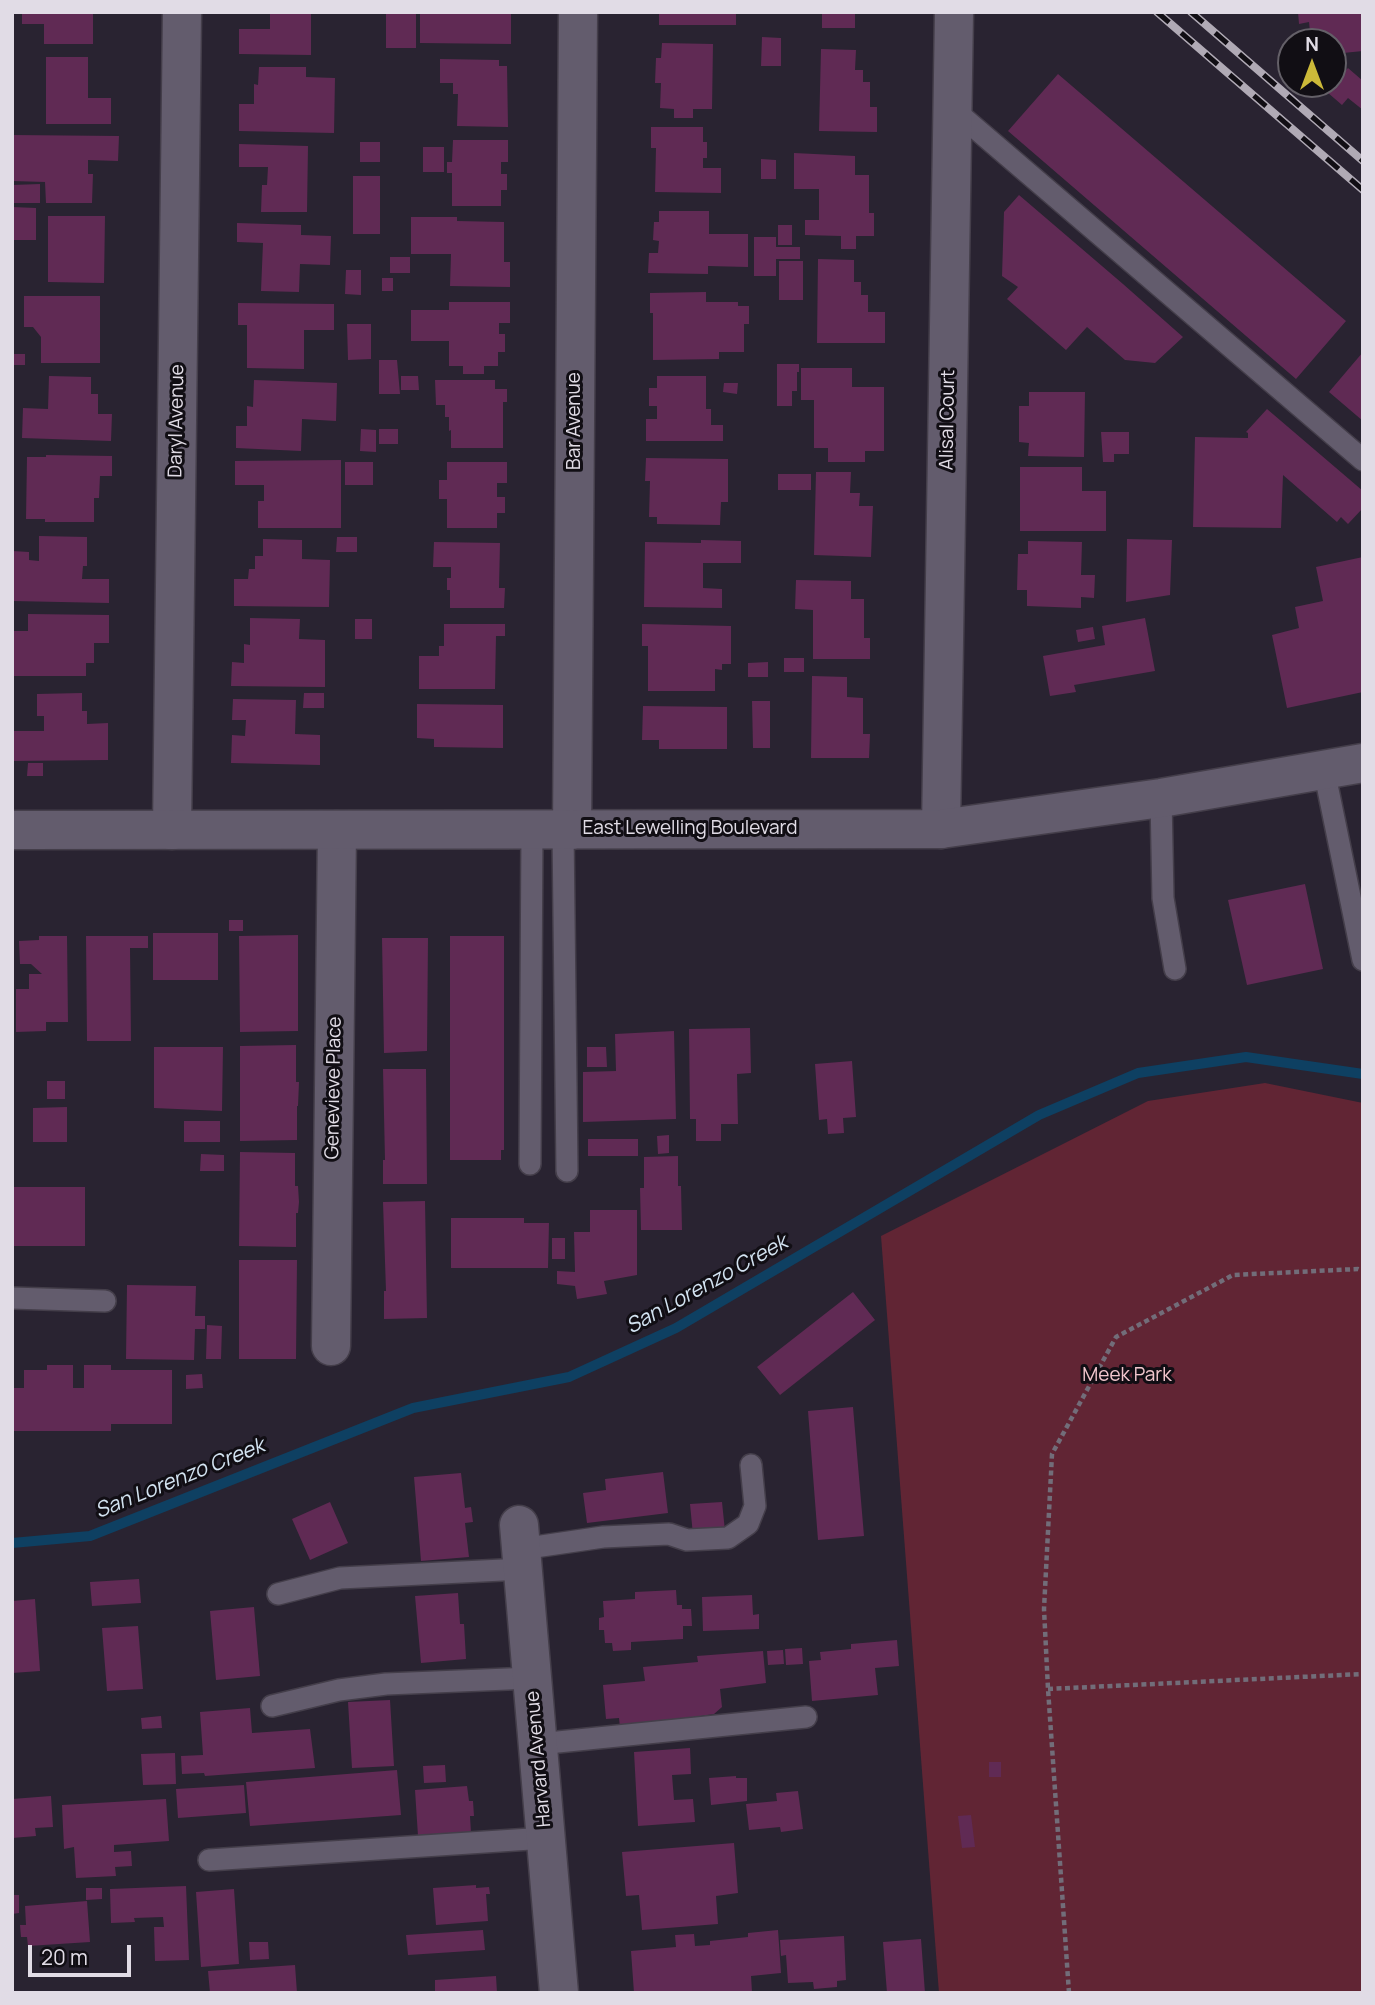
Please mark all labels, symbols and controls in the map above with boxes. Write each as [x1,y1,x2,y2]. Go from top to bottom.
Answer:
north arrow [1277,28,1347,98]
text: N [1305,31,1319,57]
street label: Daryl Avenue [165,364,189,478]
street label: Alisal Court [936,370,960,470]
street label: Bar Avenue [564,372,586,470]
street label: East Lewelling Boulevard [582,818,798,840]
street label: Genevieve Place [321,1016,347,1160]
water label: San Lorenzo Creek [622,1230,792,1340]
park label: Meek Park [1082,1365,1172,1387]
water label: San Lorenzo Creek [92,1434,268,1524]
street label: Harvard Avenue [522,1690,556,1828]
scale bar [32,1932,135,1976]
text: 20 m [41,1943,88,1971]

